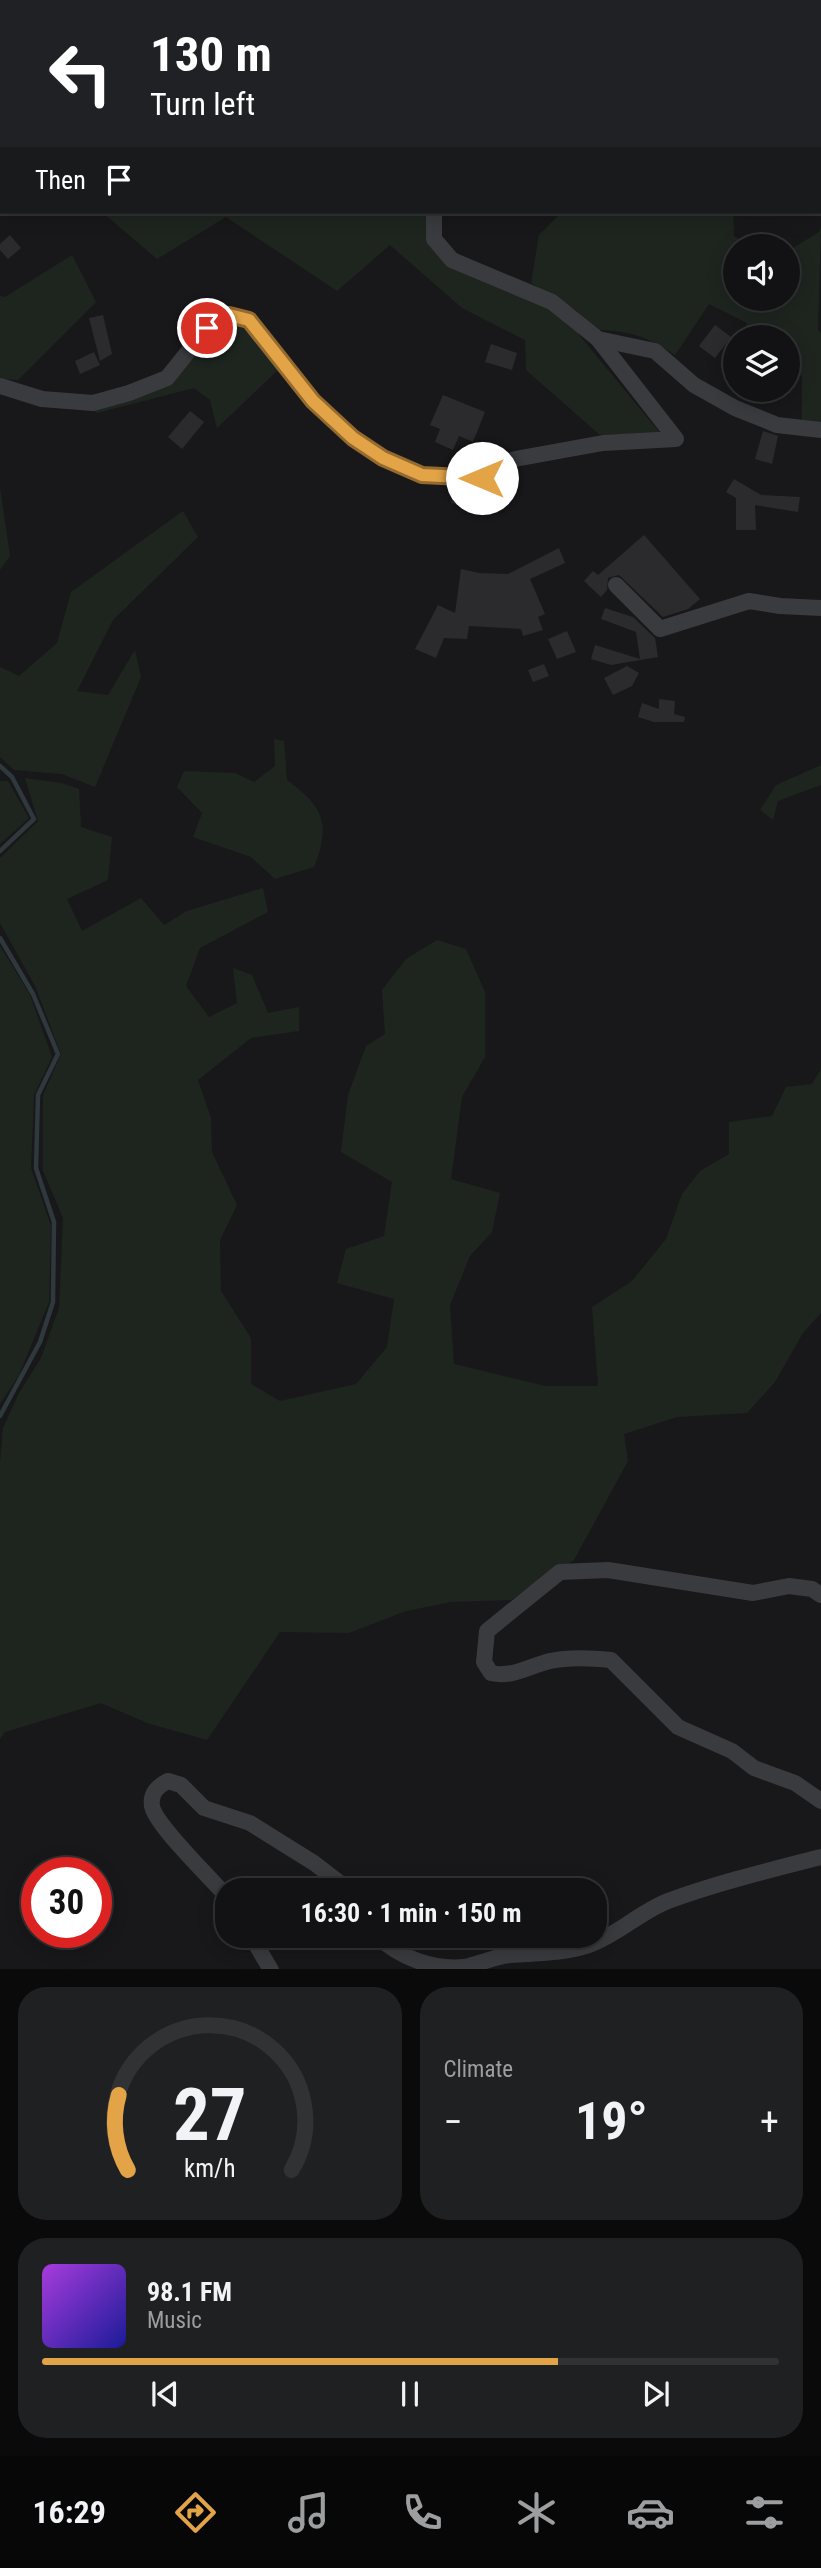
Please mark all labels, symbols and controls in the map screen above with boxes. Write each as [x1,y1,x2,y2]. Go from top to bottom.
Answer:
text: 130 m [150,26,272,83]
icon: left [35,28,126,119]
text: Turn left [150,85,255,123]
icon: arrive [100,161,138,199]
text: Then [35,165,86,195]
map controls [723,234,800,402]
button: sound [723,234,800,311]
pin [177,298,237,358]
icon: arrive [188,309,226,347]
button: layers [723,325,800,402]
position arrow [445,441,519,515]
speed limit sign: 30 [21,1857,112,1948]
text: 16:30 · 1 min · 150 m [301,1898,521,1928]
text: Climate [444,2056,513,2083]
text: 27 [173,2072,247,2158]
text: 19° [575,2091,648,2152]
text: − [444,2100,463,2144]
text: + [760,2100,779,2144]
text: km/h [184,2153,235,2182]
text: 98.1 FM [147,2277,232,2307]
text: Music [147,2307,202,2334]
icon: previous [146,2375,184,2413]
icon: pause [391,2375,429,2413]
icon: next [637,2375,675,2413]
icon: directions [171,2488,220,2537]
icon: music [284,2488,333,2537]
icon: phone [398,2488,447,2537]
icon: climate [512,2488,561,2537]
icon: car [626,2488,675,2537]
icon: filters [740,2488,789,2537]
text: 16:29 [32,2493,106,2531]

